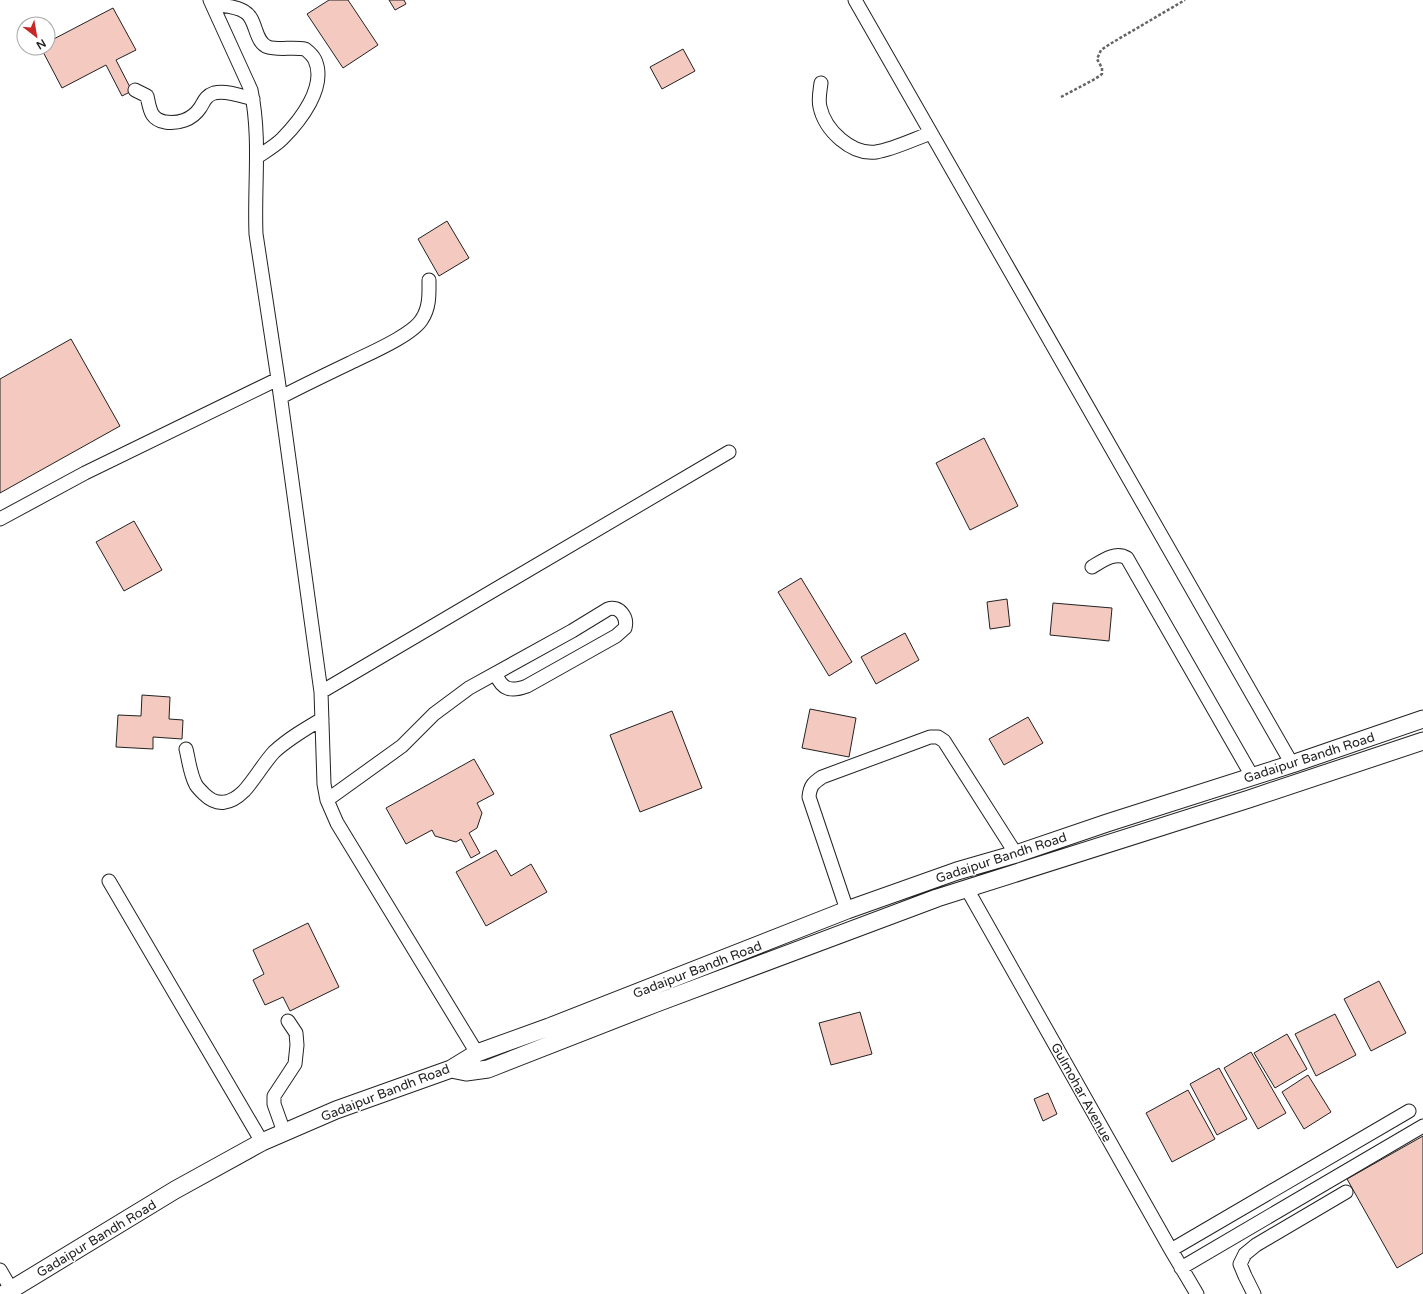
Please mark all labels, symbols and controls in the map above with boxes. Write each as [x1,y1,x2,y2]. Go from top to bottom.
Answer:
north arrow [16,16,56,56]
text: N [34,36,48,52]
street label: Gadaipur Bandh Road [1242,729,1377,787]
street label: Gadaipur Bandh Road [934,829,1069,887]
street label: Gadaipur Bandh Road [631,938,764,1002]
street label: Gulmohar Avenue [1047,1040,1115,1145]
street label: Gadaipur Bandh Road [319,1061,452,1125]
street label: Gadaipur Bandh Road [34,1197,159,1281]

